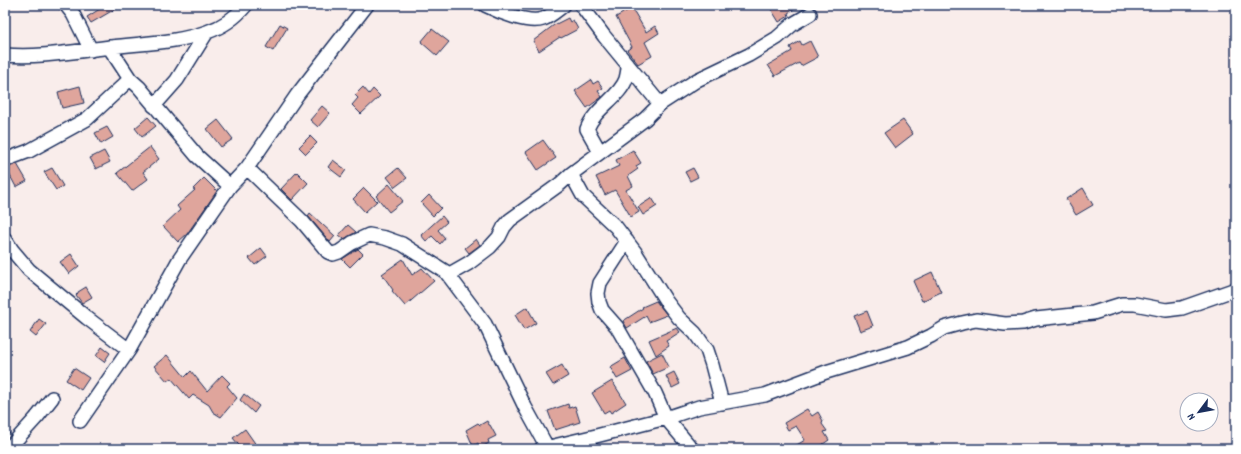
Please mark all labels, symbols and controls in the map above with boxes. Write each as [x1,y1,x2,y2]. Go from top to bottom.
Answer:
north arrow [1179,392,1219,432]
text: N [1184,409,1200,423]

